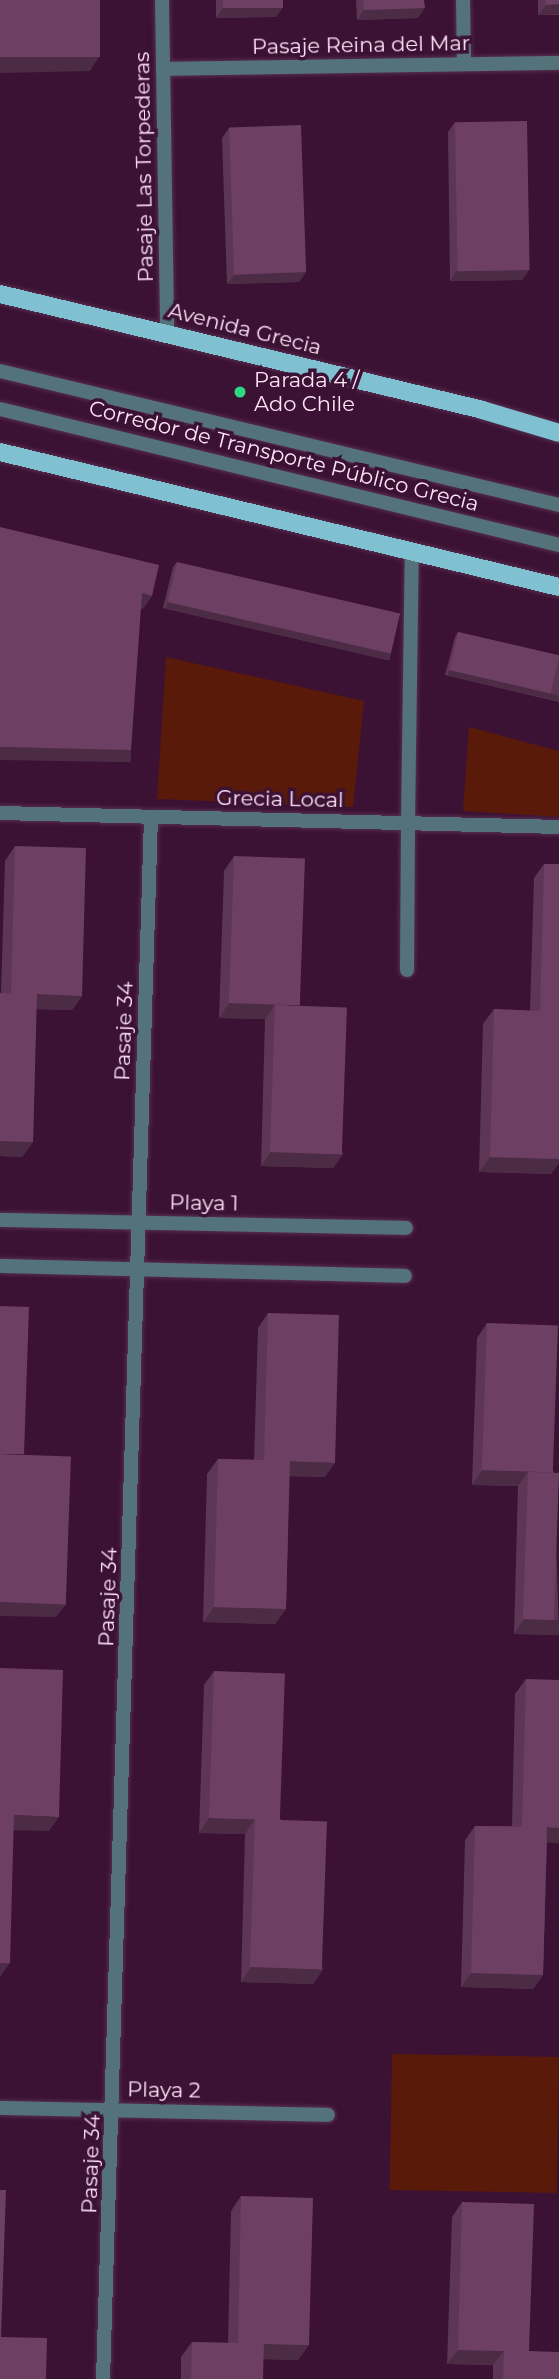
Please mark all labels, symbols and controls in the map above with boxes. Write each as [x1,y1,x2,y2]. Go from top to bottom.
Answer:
street label: Pasaje Reina del Mar [252,30,470,60]
street label: Pasaje Las Torpederas [129,51,159,283]
street label: Avenida Grecia [166,298,324,360]
place label: Parada 4 / Ado Chile [254,367,360,417]
marker: Parada 4 / Ado Chile [232,384,248,400]
street label: Corredor de Transporte Público Grecia [86,395,482,517]
street label: Grecia Local [216,785,344,813]
street label: Pasaje 34 [110,981,138,1081]
street label: Playa 1 [169,1190,239,1216]
street label: Pasaje 34 [94,1547,122,1647]
street label: Playa 2 [127,2077,201,2103]
street label: Pasaje 34 [77,2114,105,2214]

